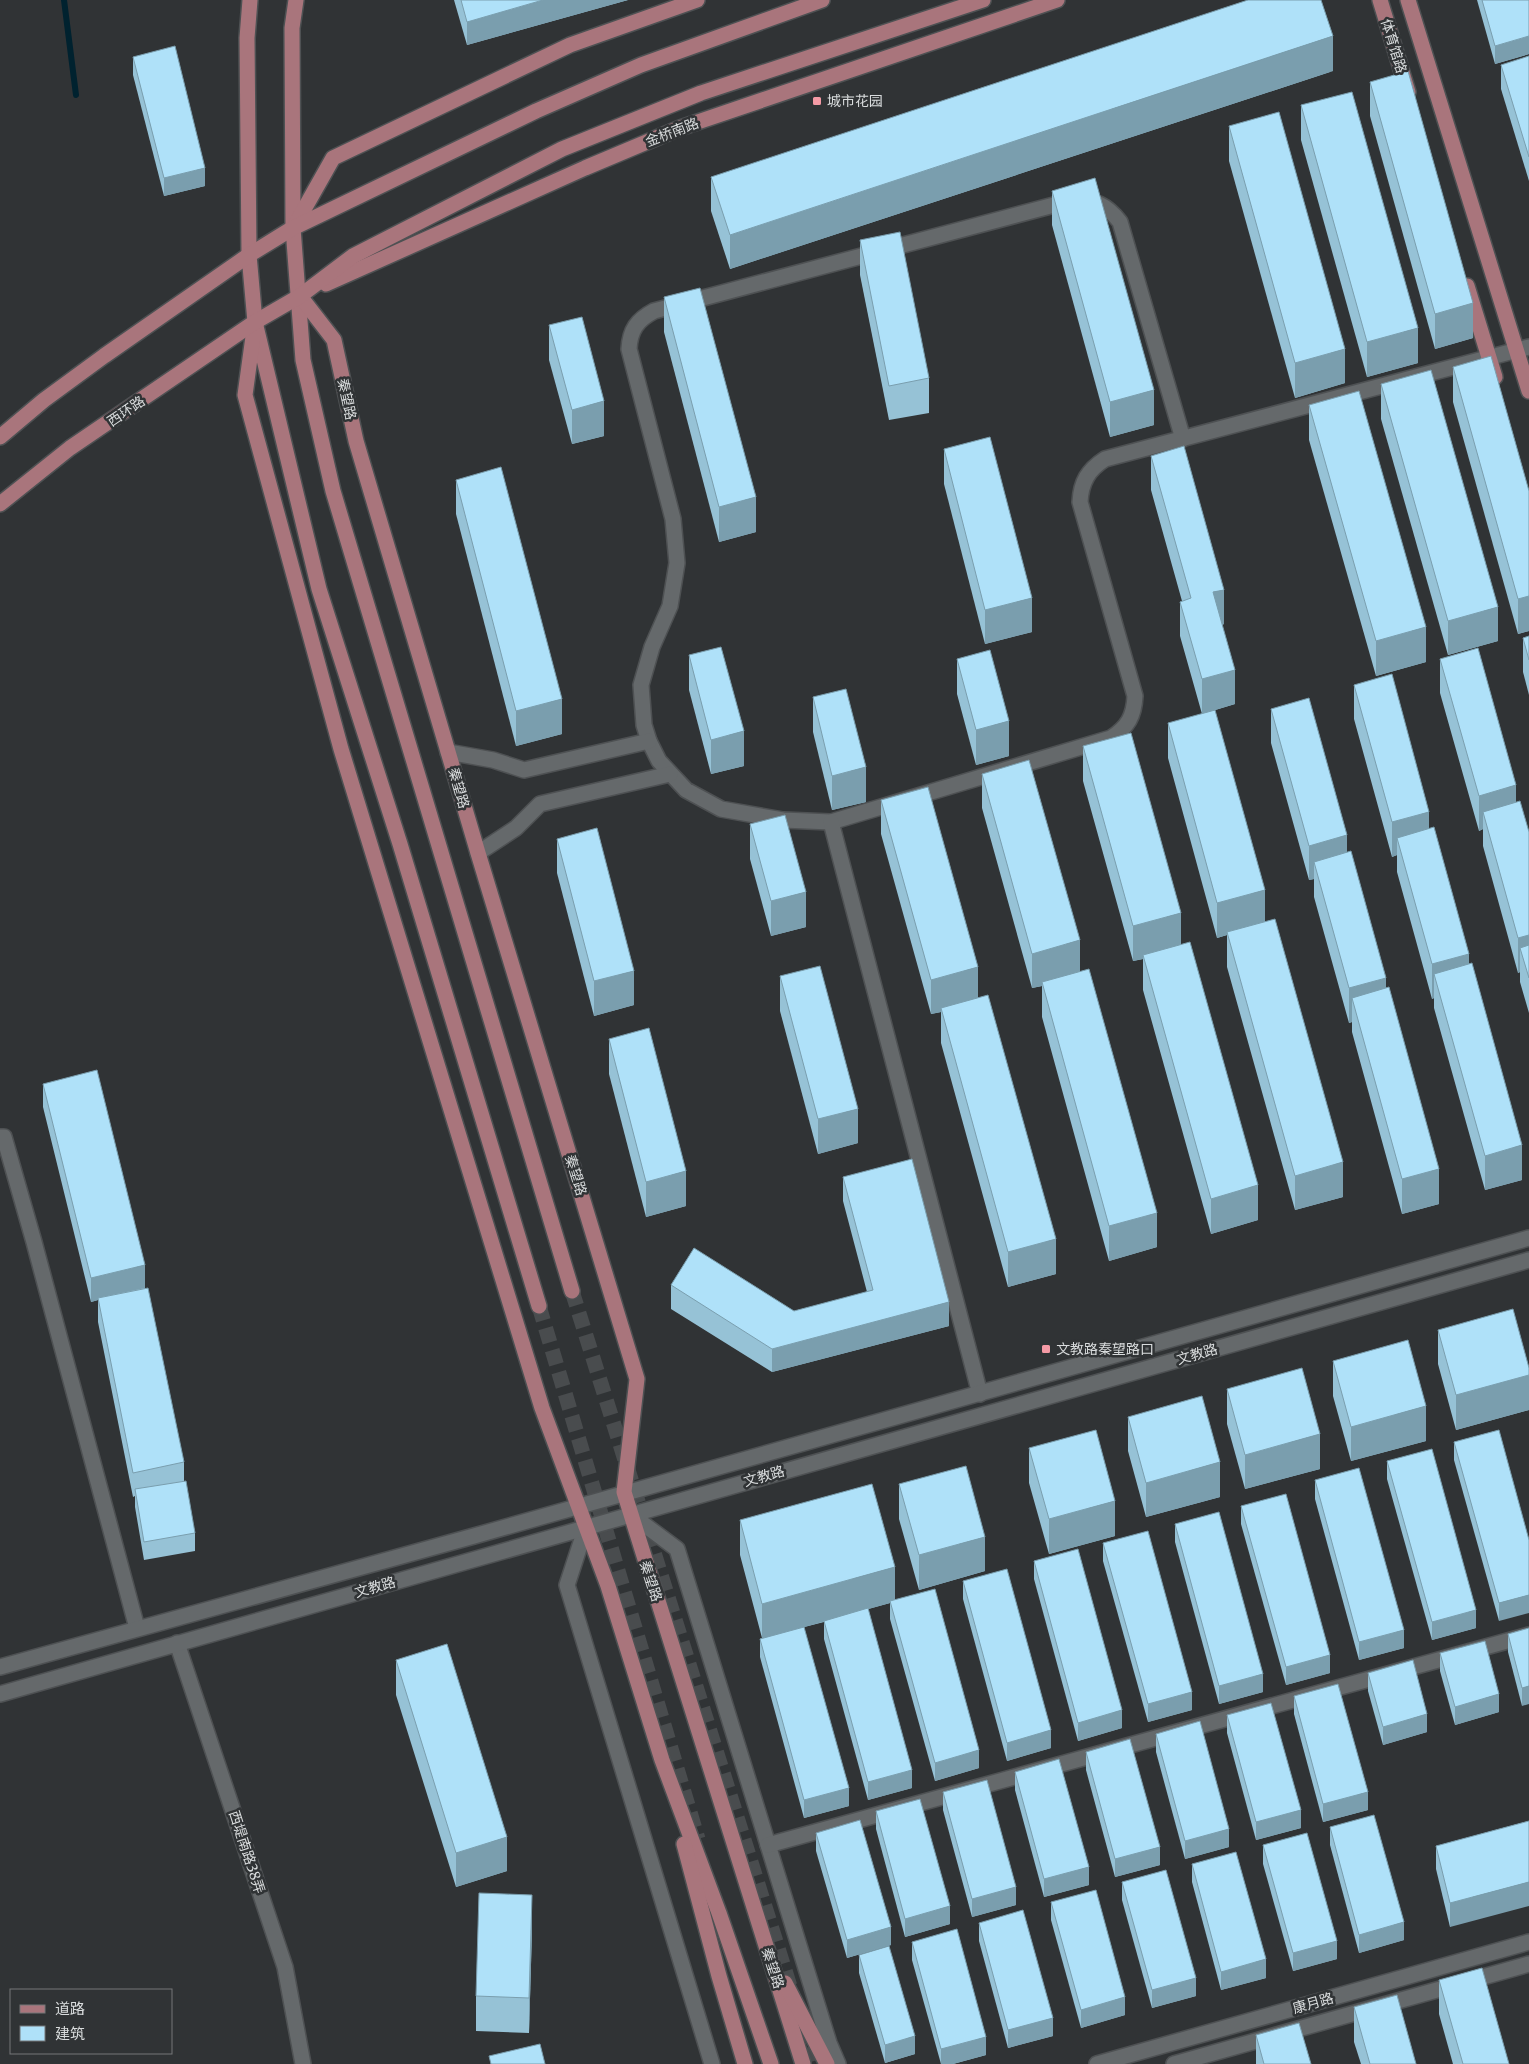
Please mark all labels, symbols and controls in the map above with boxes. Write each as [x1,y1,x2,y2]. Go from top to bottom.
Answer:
street label: 体育馆路 [1377,17,1411,75]
place label: 城市花园 [827,92,883,110]
marker: 城市花园 [811,95,823,107]
street label: 金桥南路 [643,114,701,150]
street label: 秦望路 [334,377,360,421]
street label: 西环路 [104,392,148,430]
street label: 秦望路 [445,765,473,811]
street label: 秦望路 [561,1152,591,1198]
place label: 文教路秦望路口 [1056,1340,1154,1358]
street label: 文教路 [1174,1340,1220,1368]
marker: 文教路秦望路口 [1040,1343,1052,1355]
street label: 文教路 [741,1462,787,1490]
street label: 秦望路 [636,1558,666,1604]
street label: 文教路 [352,1573,398,1601]
street label: 西堤南路38弄 [225,1808,269,1896]
street label: 秦望路 [758,1945,788,1991]
legend [10,1989,172,2054]
street label: 康月路 [1290,1989,1336,2017]
text: 道路 [55,1999,85,2018]
text: 建筑 [55,2024,85,2043]

